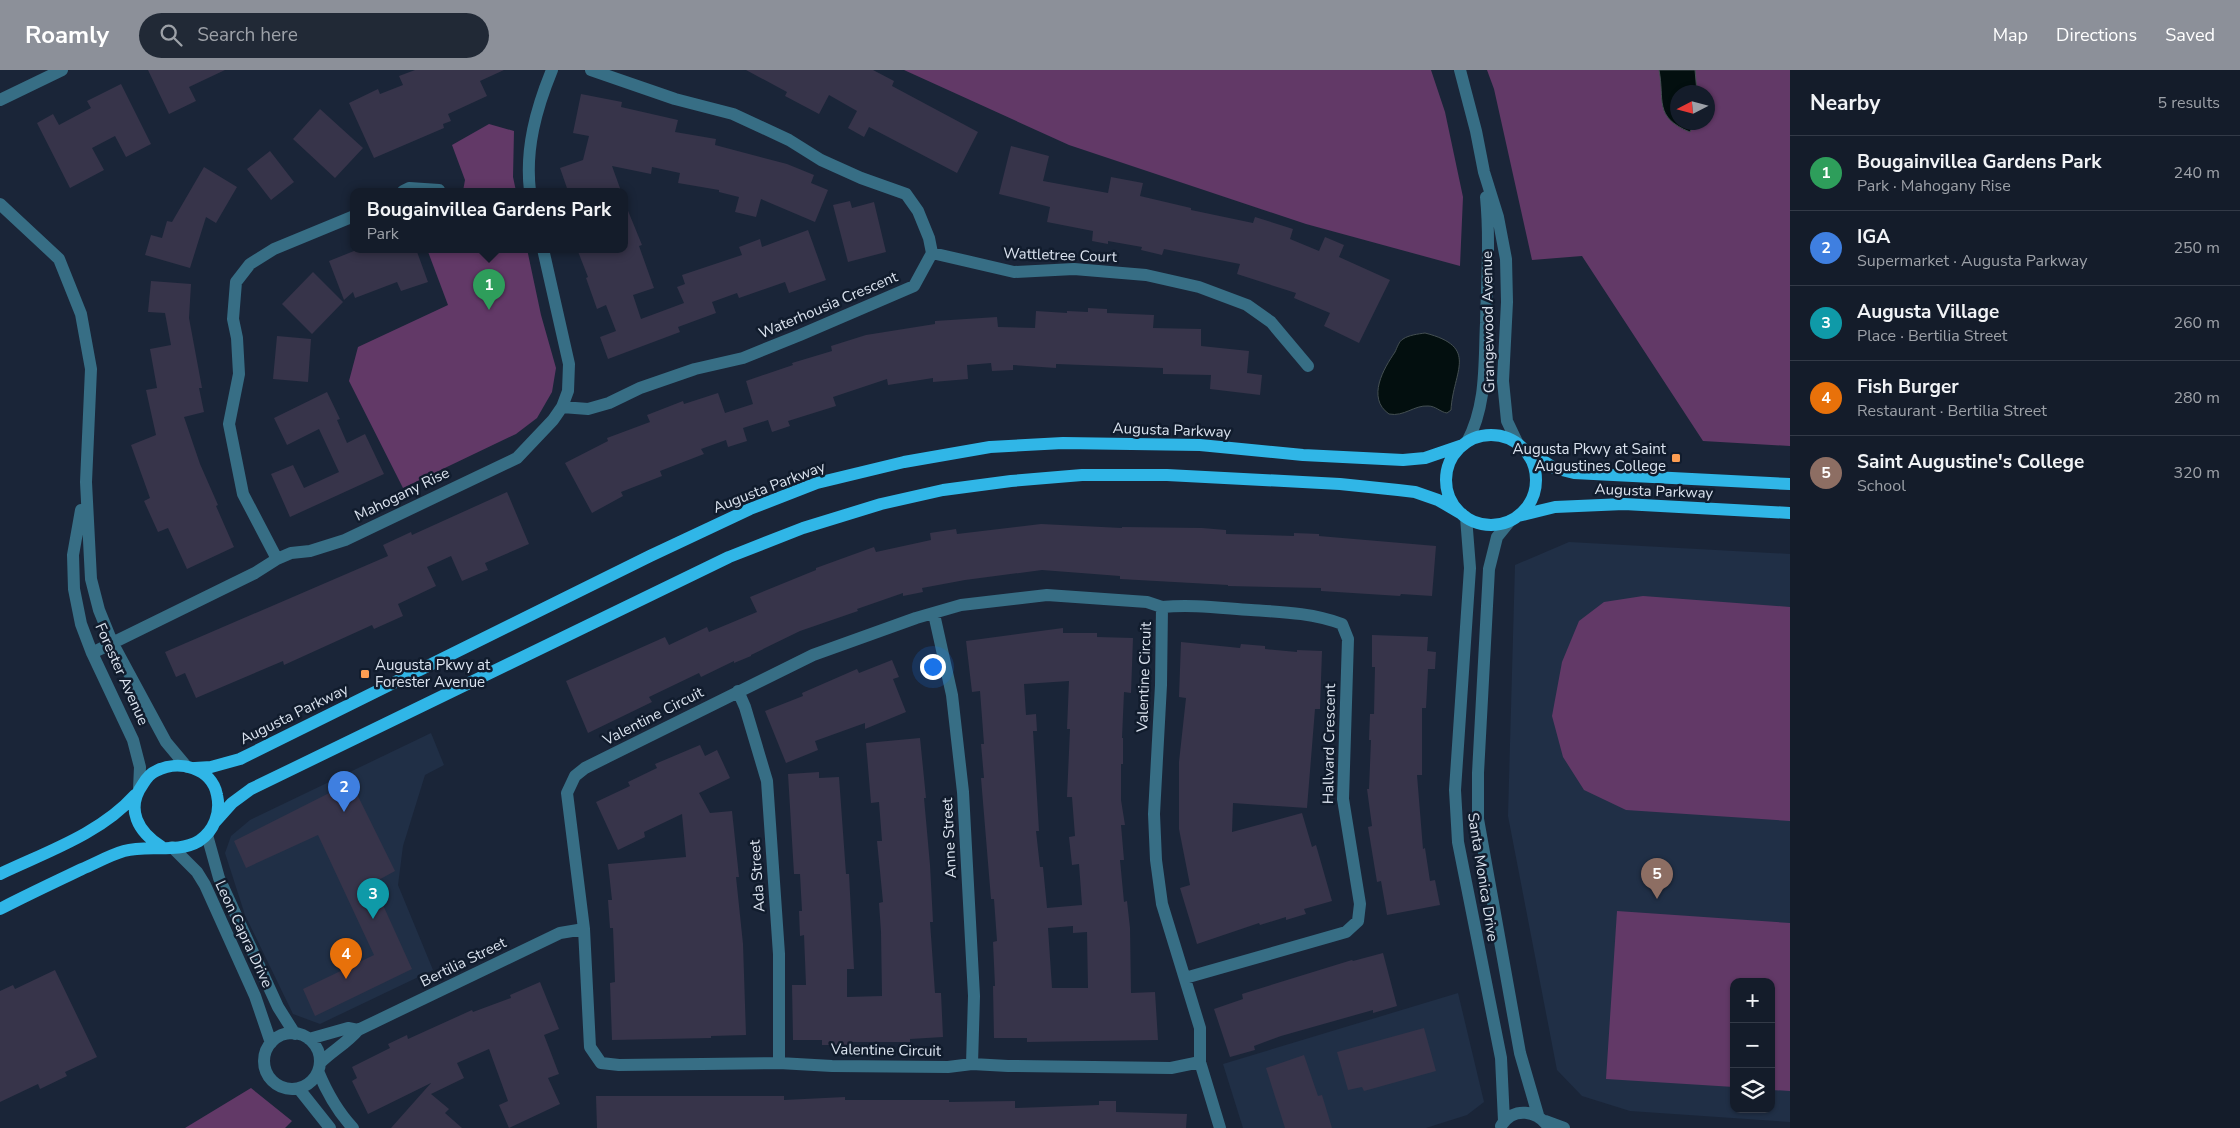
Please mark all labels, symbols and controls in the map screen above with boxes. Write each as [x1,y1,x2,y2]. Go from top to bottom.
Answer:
search box [139,13,489,58]
text: Roamly [25,19,109,51]
icon: search [157,21,185,49]
text: Search here [197,22,298,48]
text: Map [1993,23,2028,47]
text: Directions [2056,23,2137,47]
text: Saved [2165,23,2215,47]
north arrow [1670,85,1715,130]
text: Nearby [1810,89,1880,117]
text: 5 results [2158,92,2220,114]
text: Bougainvillea Gardens Park [1857,149,2101,175]
text: 1 [1821,162,1831,184]
text: 240 m [2173,162,2220,184]
text: Park · Mahogany Rise [1857,175,2011,197]
popup [350,188,628,253]
text: Bougainvillea Gardens Park [367,197,611,223]
text: Park [367,223,399,245]
text: IGA [1857,224,1890,250]
text: 2 [1821,237,1831,259]
text: 250 m [2173,237,2220,259]
street label: Wattletree Court [1003,243,1118,267]
text: Supermarket · Augusta Parkway [1857,250,2087,272]
street label: Grangewood Avenue [1477,251,1499,393]
street label: Waterhousia Crescent [756,266,901,343]
pin: 1 [473,269,505,310]
text: Augusta Village [1857,299,1999,325]
text: 3 [1821,312,1831,334]
text: 260 m [2173,312,2220,334]
text: Place · Bertilia Street [1857,325,2007,347]
text: Fish Burger [1857,374,1959,400]
text: 4 [1821,387,1831,409]
text: 280 m [2173,387,2220,409]
text: Restaurant · Bertilia Street [1857,400,2047,422]
street label: Augusta Parkway [1112,418,1232,442]
place label: Augusta Pkwy at Saint Augustines College [1513,439,1667,476]
text: Saint Augustine's College [1857,449,2084,475]
marker: Augusta Pkwy at Saint Augustines College [1670,452,1682,464]
street label: Augusta Parkway [710,456,828,518]
street label: Mahogany Rise [351,462,453,526]
text: 5 [1821,462,1831,484]
text: 320 m [2173,462,2220,484]
text: School [1857,475,1906,497]
street label: Augusta Parkway [1594,479,1714,503]
street label: Forester Avenue [90,620,154,728]
street label: Valentine Circuit [1132,621,1156,733]
your location [920,654,946,680]
place label: Augusta Pkwy at Forester Avenue [375,655,491,692]
marker: Augusta Pkwy at Forester Avenue [359,668,371,680]
street label: Augusta Parkway [236,679,352,749]
street label: Valentine Circuit [598,682,707,750]
street label: Hallvard Crescent [1318,683,1340,804]
pin: 2 [328,771,360,812]
street label: Anne Street [937,796,961,879]
street label: Santa Monica Drive [1463,811,1503,943]
street label: Ada Street [744,838,769,913]
pin: 5 [1641,858,1673,899]
street label: Leon Capra Drive [210,877,278,991]
pin: 3 [357,878,389,919]
street label: Bertilia Street [417,932,510,991]
pin: 4 [330,938,362,979]
map controls [1730,978,1775,1113]
button: + [1730,978,1775,1023]
button: − [1730,1023,1775,1068]
street label: Valentine Circuit [830,1039,942,1061]
button: layers [1730,1068,1775,1113]

